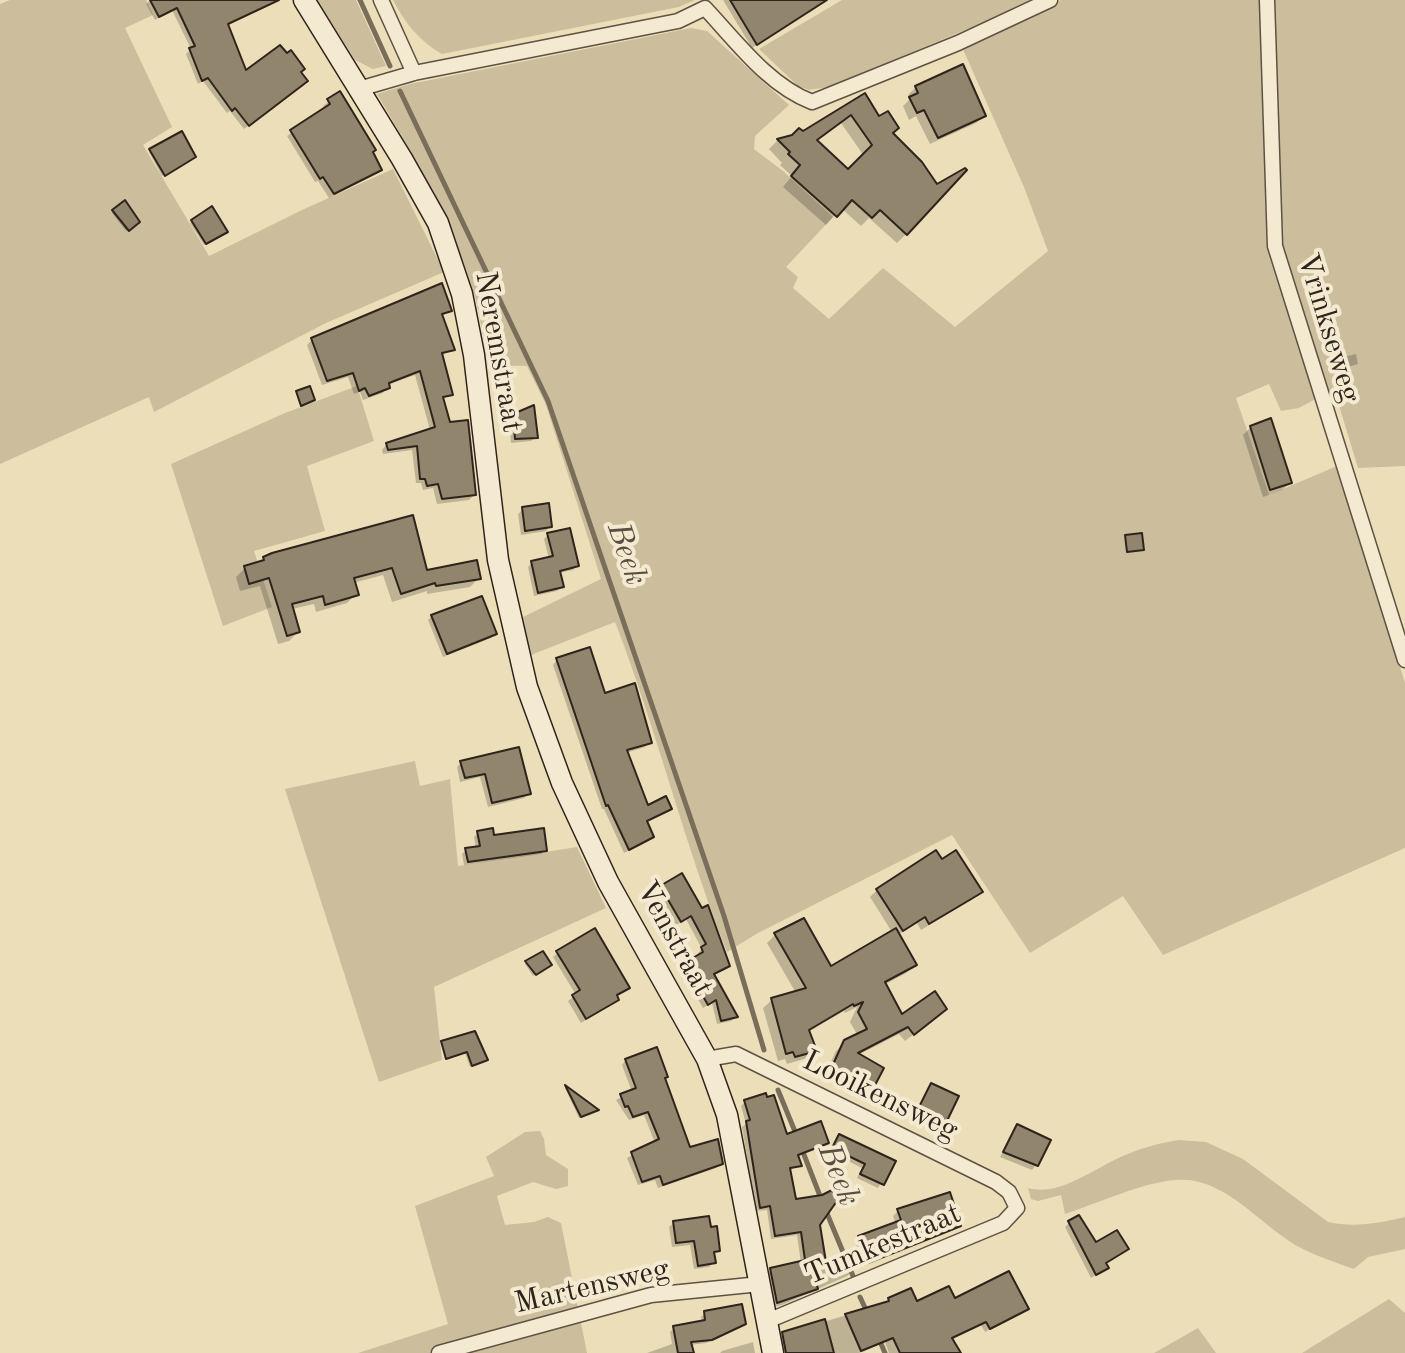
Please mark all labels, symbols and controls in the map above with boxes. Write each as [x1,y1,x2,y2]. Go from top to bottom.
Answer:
street label: Vrinkseweg [1288,249,1368,407]
street label: Neremstraat [466,269,530,435]
water label: Beek [597,517,655,591]
street label: Venstraat [628,875,720,1003]
street label: Looikensweg [796,1043,964,1149]
water label: Beek [808,1138,868,1212]
street label: Tumkestraat [799,1196,967,1294]
street label: Martensweg [511,1252,673,1322]

